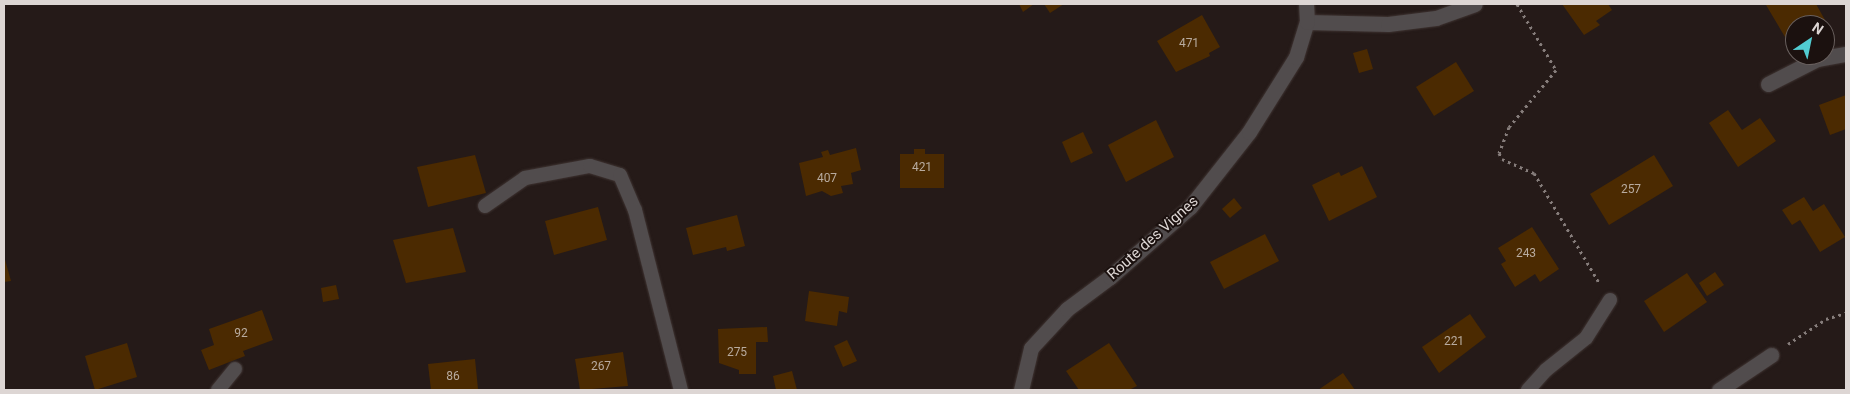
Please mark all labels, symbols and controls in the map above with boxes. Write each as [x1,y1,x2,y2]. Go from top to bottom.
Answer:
north arrow [1785,15,1835,65]
text: N [1809,19,1826,38]
house number: 471 [1179,37,1199,51]
house number: 421 [912,161,932,175]
house number: 407 [817,172,837,186]
house number: 257 [1621,183,1641,197]
street label: Route des Vignes [1104,192,1202,284]
house number: 243 [1516,247,1536,261]
house number: 92 [234,327,248,341]
house number: 221 [1444,335,1464,349]
house number: 275 [727,346,747,360]
house number: 267 [591,360,611,374]
house number: 86 [446,370,460,384]

